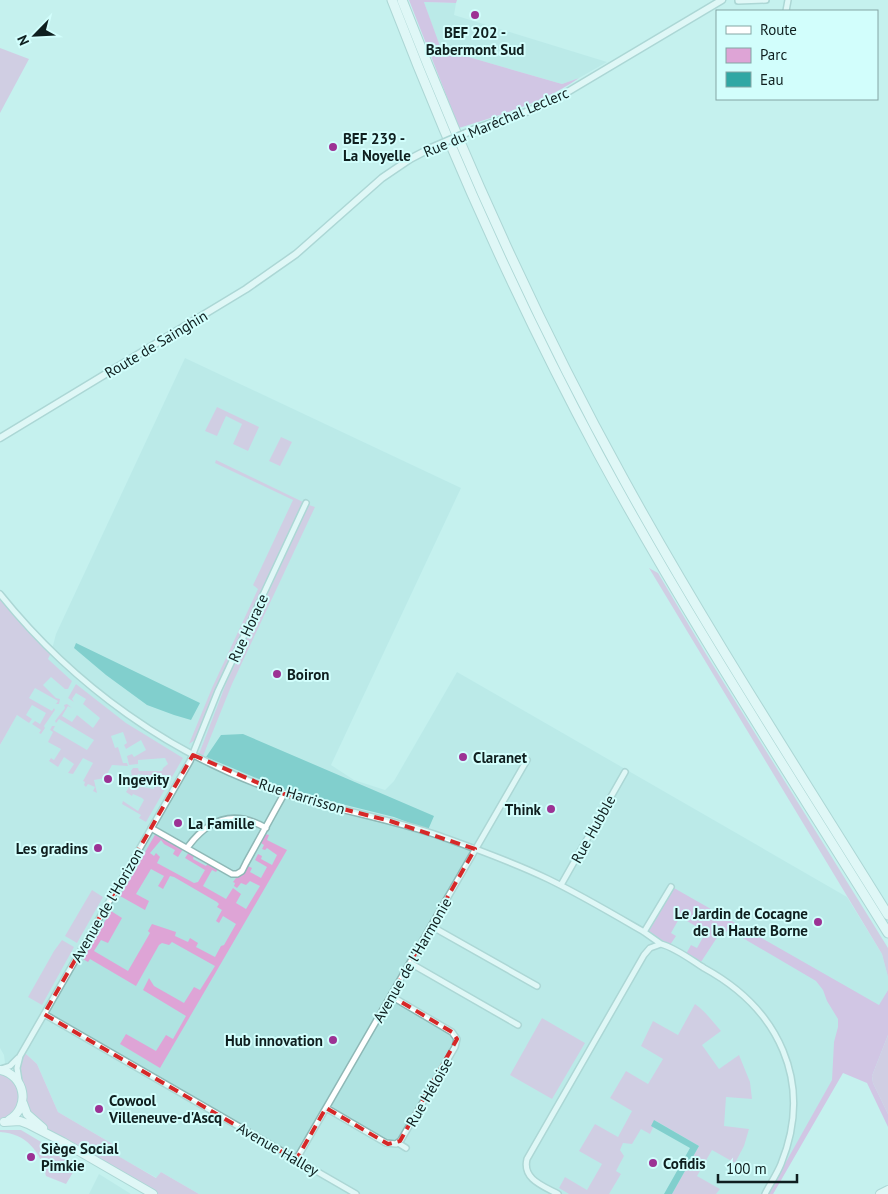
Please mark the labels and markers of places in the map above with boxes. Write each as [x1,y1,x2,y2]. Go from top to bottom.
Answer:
marker: BEF 202 - Babermont Sud [469,9,481,21]
place label: BEF 202 - Babermont Sud [426,23,524,59]
place label: BEF 239 - La Noyelle [343,129,411,165]
marker: BEF 239 - La Noyelle [327,141,339,153]
place label: Boiron [287,665,329,684]
marker: Boiron [271,668,283,680]
place label: Claranet [473,748,528,767]
marker: Claranet [457,751,469,763]
place label: Ingevity [118,770,170,789]
marker: Ingevity [102,773,114,785]
place label: Think [505,800,542,819]
marker: Think [545,803,557,815]
place label: La Famille [188,814,255,833]
marker: La Famille [172,817,184,829]
place label: Les gradins [16,839,88,858]
marker: Les gradins [92,842,104,854]
place label: Le Jardin de Cocagne de la Haute Borne [675,904,808,940]
marker: Le Jardin de Cocagne de la Haute Borne [812,916,824,928]
place label: Hub innovation [225,1031,323,1050]
marker: Hub innovation [327,1034,339,1046]
place label: Cowool Villeneuve-d'Ascq [108,1091,222,1127]
marker: Cowool Villeneuve-d'Ascq [93,1103,105,1115]
place label: Siège Social Pimkie [41,1139,119,1175]
marker: Siège Social Pimkie [25,1151,37,1163]
place label: Cofidis [663,1154,706,1173]
marker: Cofidis [647,1157,659,1169]

